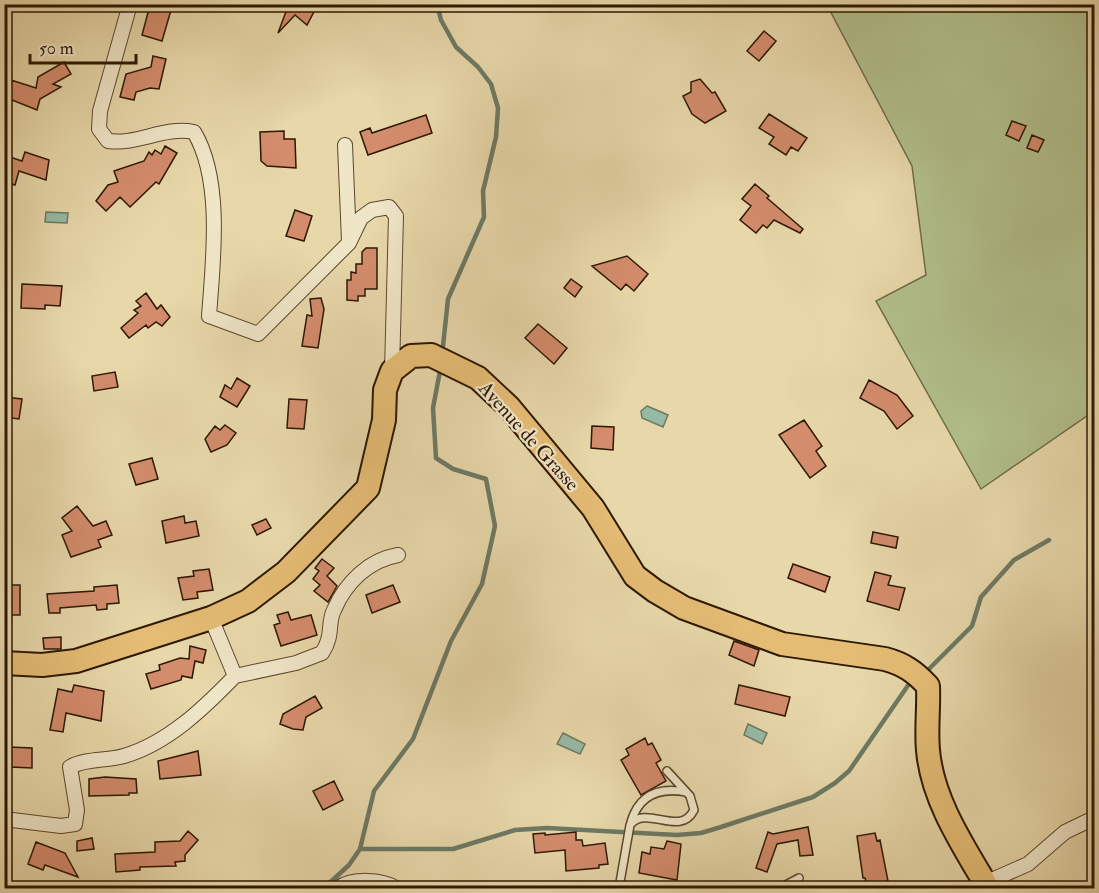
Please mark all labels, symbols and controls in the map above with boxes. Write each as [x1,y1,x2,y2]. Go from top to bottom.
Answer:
scale bar [30,27,136,65]
text: 50 m [39,37,74,60]
street label: Avenue de Grasse [473,375,585,496]

